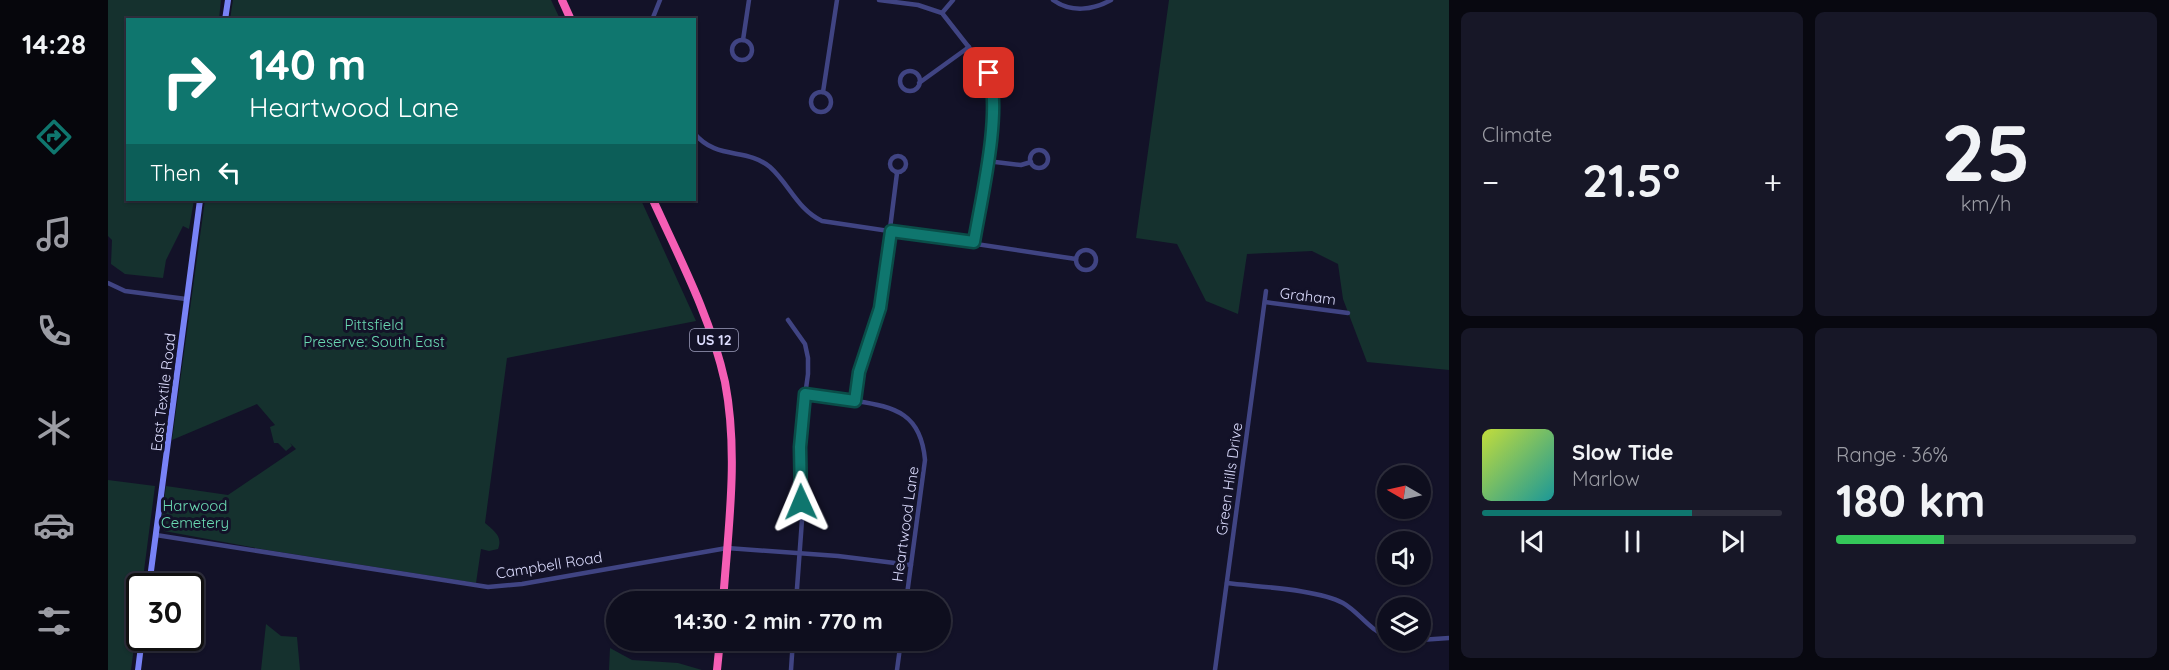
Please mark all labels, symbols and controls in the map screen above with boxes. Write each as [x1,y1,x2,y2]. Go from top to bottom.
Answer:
text: 14:28 [22,27,86,61]
text: 140 m [249,38,366,91]
icon: right [150,42,228,120]
pin [963,47,1014,98]
icon: arrive [972,56,1005,89]
text: Heartwood Lane [249,90,459,124]
text: 25 [1941,103,2031,201]
icon: directions [33,116,75,158]
text: Climate [1482,122,1552,147]
text: 21.5° [1582,152,1680,208]
icon: left [213,156,246,189]
text: Then [150,159,201,187]
text: − [1482,161,1499,202]
text: + [1763,161,1782,202]
text: km/h [1961,191,2011,216]
icon: music [33,213,75,255]
street label: Graham [1279,283,1337,309]
icon: phone [33,310,75,352]
park label: Pittsfield Preserve: South East [303,315,445,351]
road number: US 12 [690,329,738,351]
street label: East Textile Road [146,332,180,452]
icon: climate [33,407,75,449]
street label: Green Hills Drive [1212,421,1246,537]
text: Slow Tide [1572,438,1673,466]
text: Range · 36% [1836,442,1948,467]
street label: Heartwood Lane [887,465,923,583]
north arrow [1377,465,1431,519]
map controls [1377,465,1431,651]
text: Marlow [1572,466,1640,491]
position arrow [769,470,833,534]
text: 180 km [1836,472,1986,528]
park label: Harwood Cemetery [161,496,229,532]
icon: car [33,504,75,546]
icon: previous [1516,525,1549,558]
icon: pause [1616,525,1649,558]
icon: next [1716,525,1749,558]
button: sound [1377,531,1431,585]
street label: Campbell Road [494,547,604,583]
speed limit sign: 30 [126,573,204,651]
button: layers [1377,597,1431,651]
icon: filters [33,600,75,642]
text: 14:30 · 2 min · 770 m [674,607,883,635]

